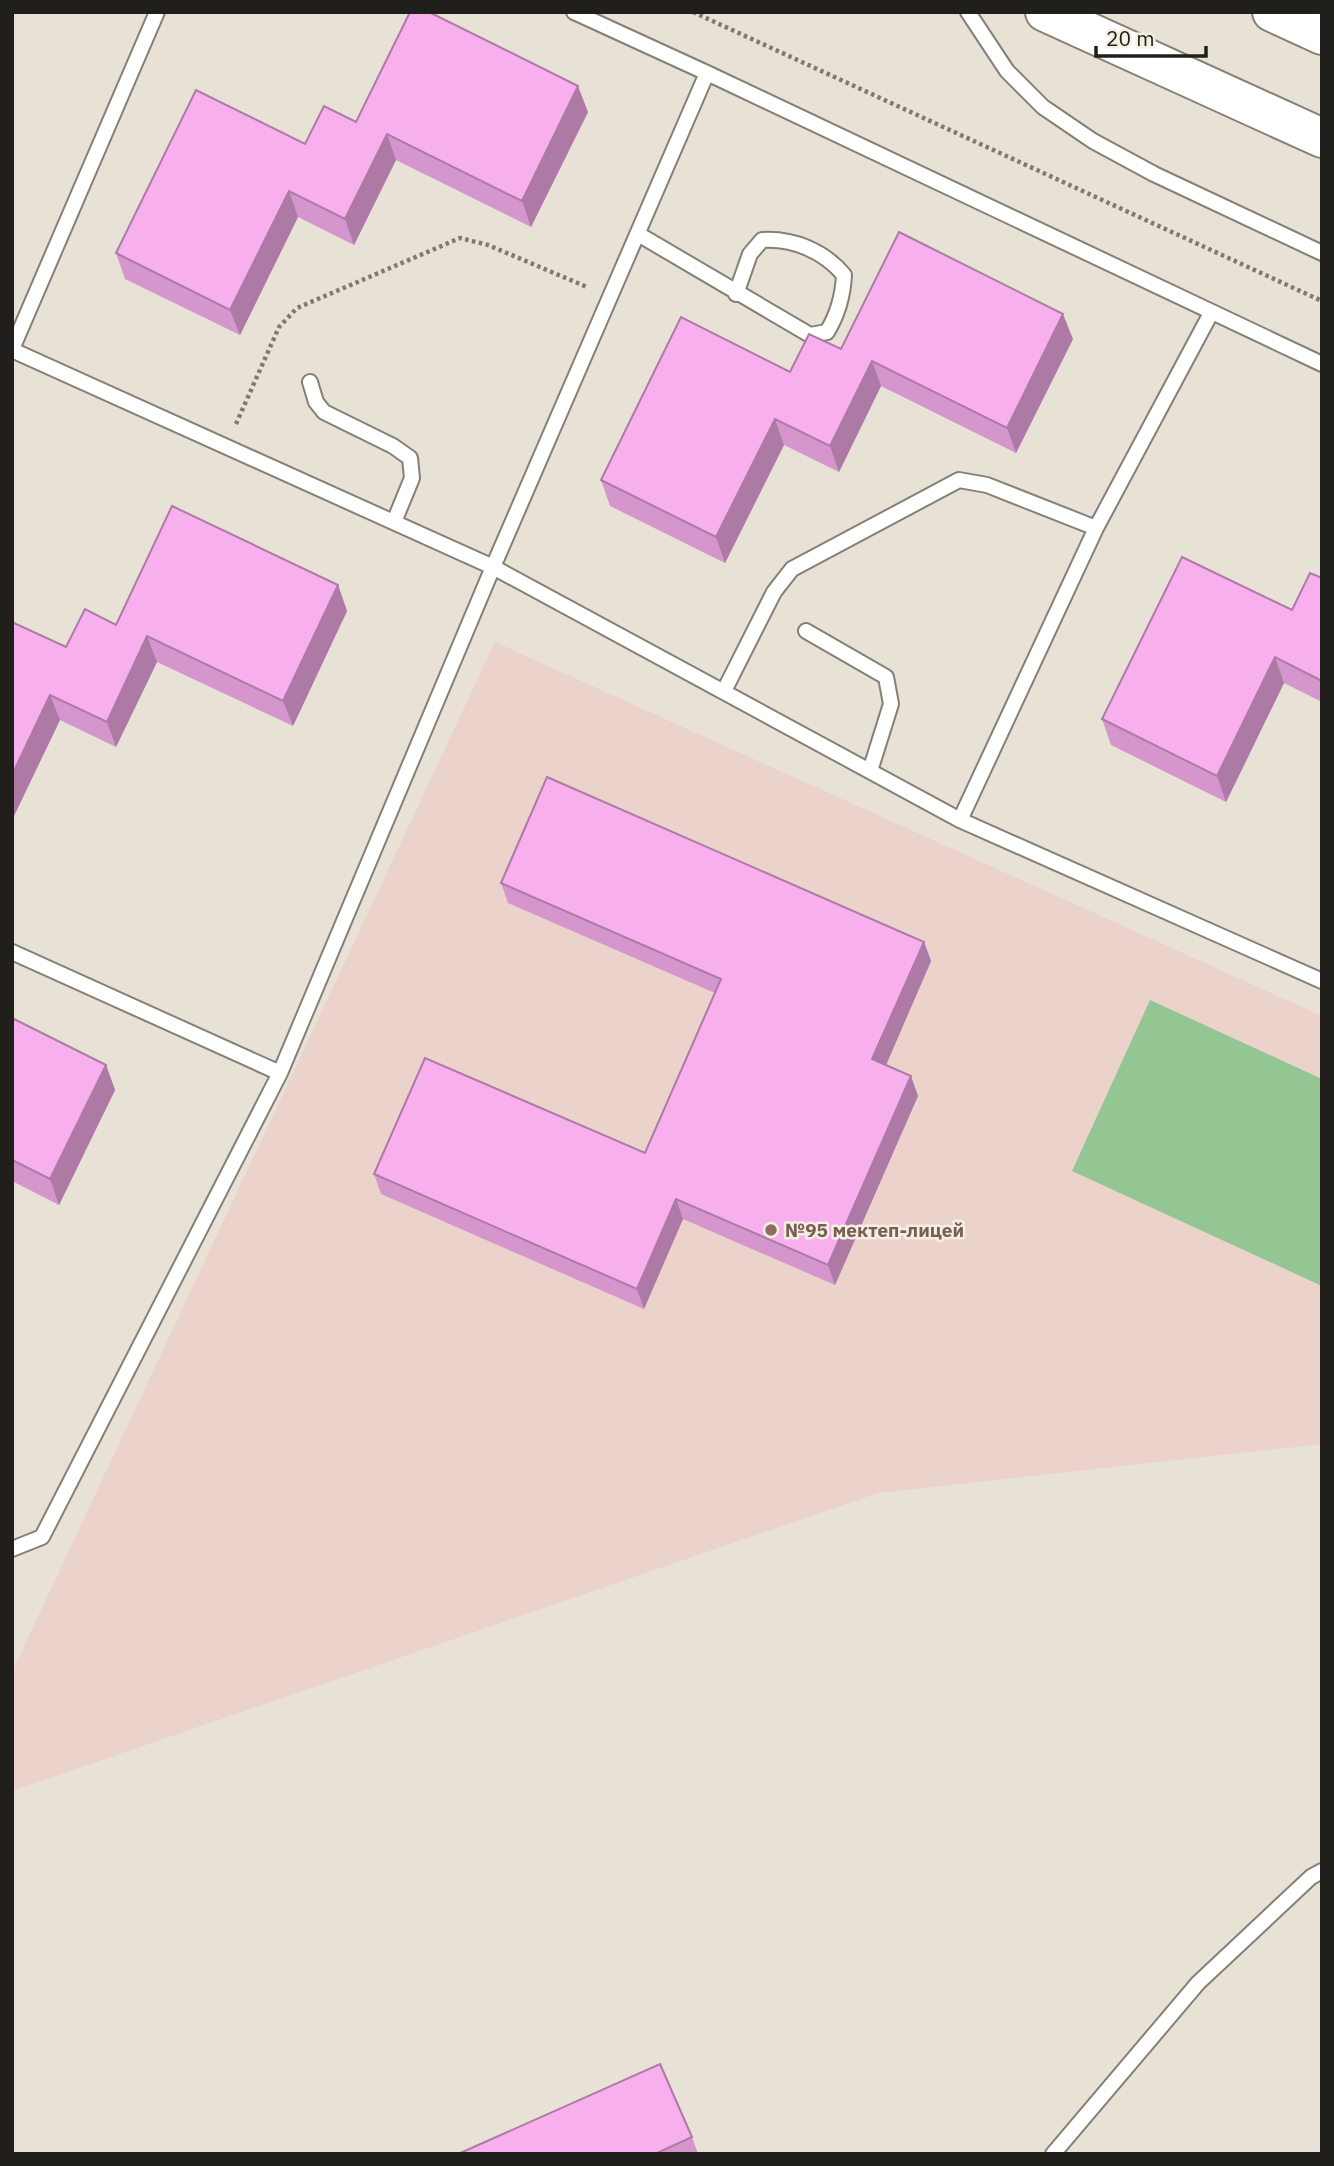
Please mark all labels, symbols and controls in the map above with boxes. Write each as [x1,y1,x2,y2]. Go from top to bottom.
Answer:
scale bar [1096,14,1206,58]
text: 20 m [1106,24,1155,52]
place label: №95 мектеп-лицей [785,1218,964,1242]
marker: №95 мектеп-лицей [763,1222,779,1238]

